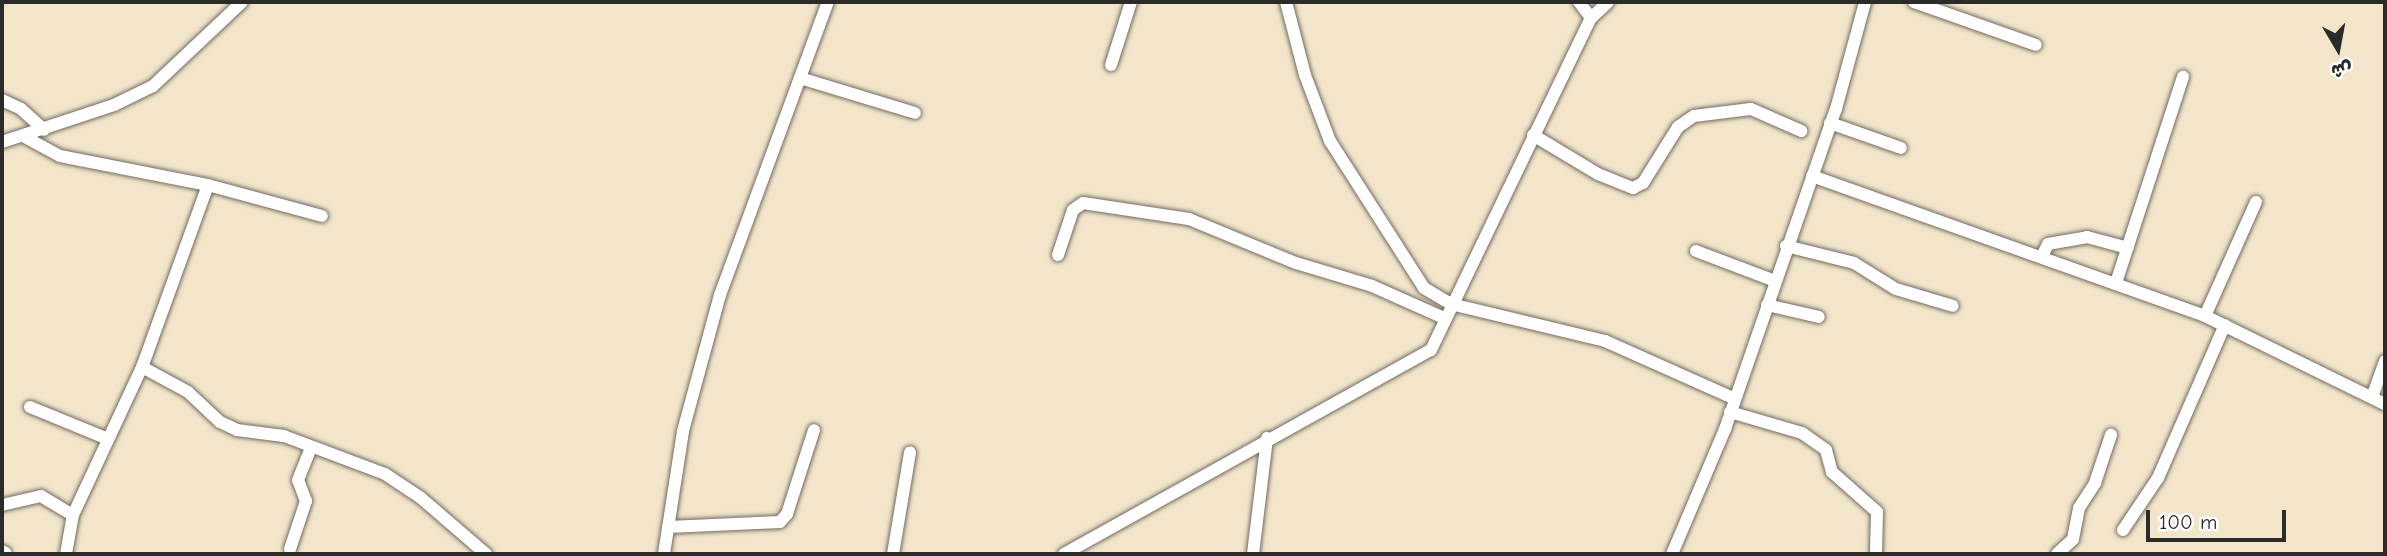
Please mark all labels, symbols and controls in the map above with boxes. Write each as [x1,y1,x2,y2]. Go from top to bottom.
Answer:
north arrow [2303,14,2373,84]
text: ش [2329,57,2354,82]
scale bar [2149,496,2289,540]
text: 100 m [2159,510,2217,534]

